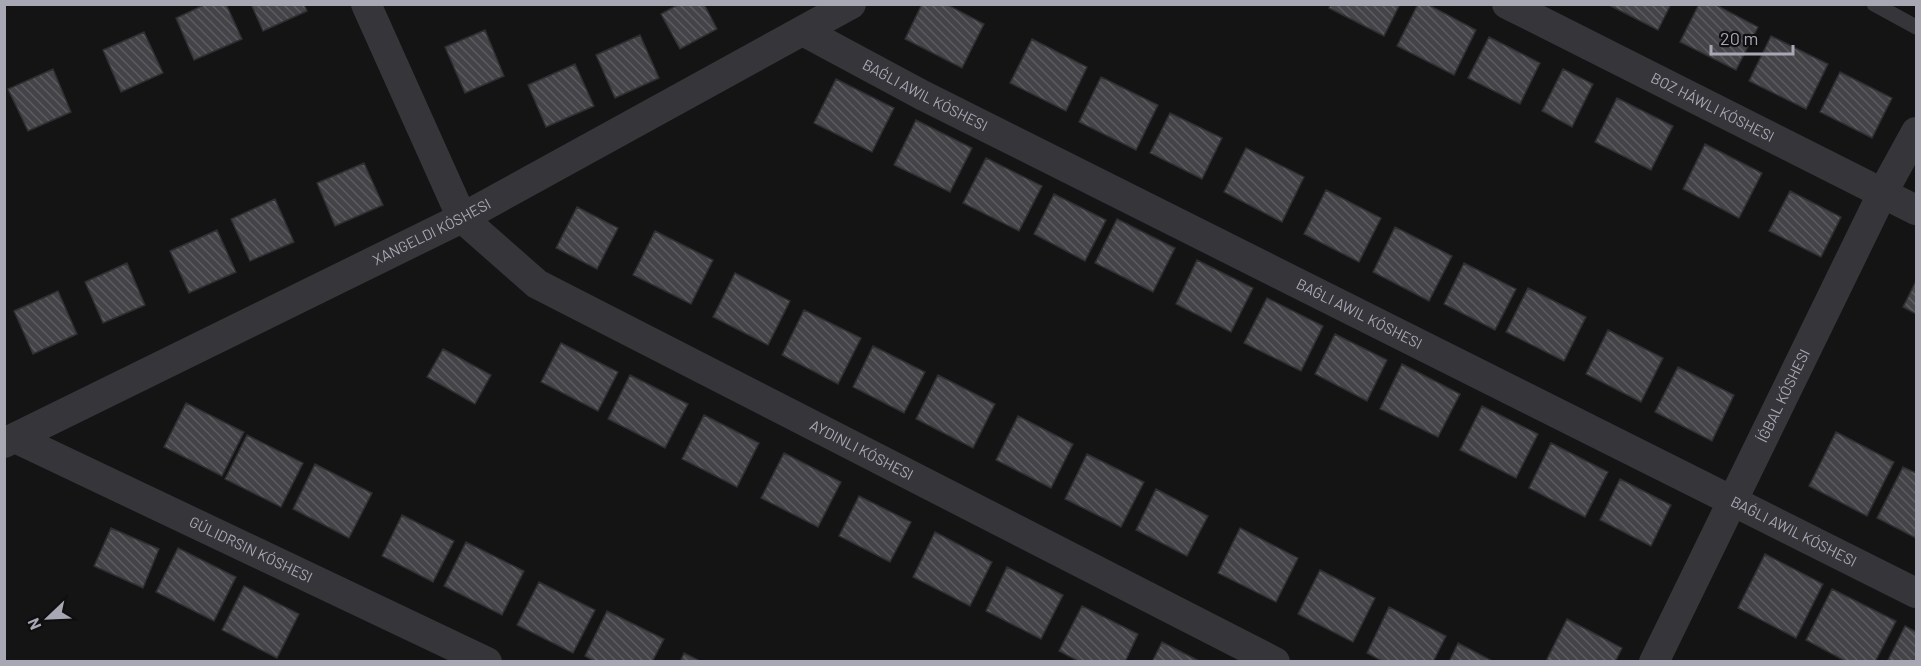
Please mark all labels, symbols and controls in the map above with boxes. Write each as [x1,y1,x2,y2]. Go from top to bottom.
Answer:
scale bar [1711,18,1794,56]
text: 20 m [1720,27,1758,49]
street label: BAǴLI AWIL KÓSHESI [860,55,991,134]
street label: BOZ HÁWLI KÓSHESI [1648,68,1777,145]
street label: XANGELDI KÓSHESI [369,194,494,268]
street label: BAǴLI AWIL KÓSHESI [1294,274,1425,352]
street label: ÍǴBAL KÓSHESI [1752,346,1813,445]
street label: AYDINLI KÓSHESI [807,415,917,483]
street label: BAǴLI AWIL KÓSHESI [1728,492,1860,570]
street label: GÚLIDRSIN KÓSHESI [187,512,316,586]
north arrow [18,588,78,648]
text: N [23,615,45,633]

